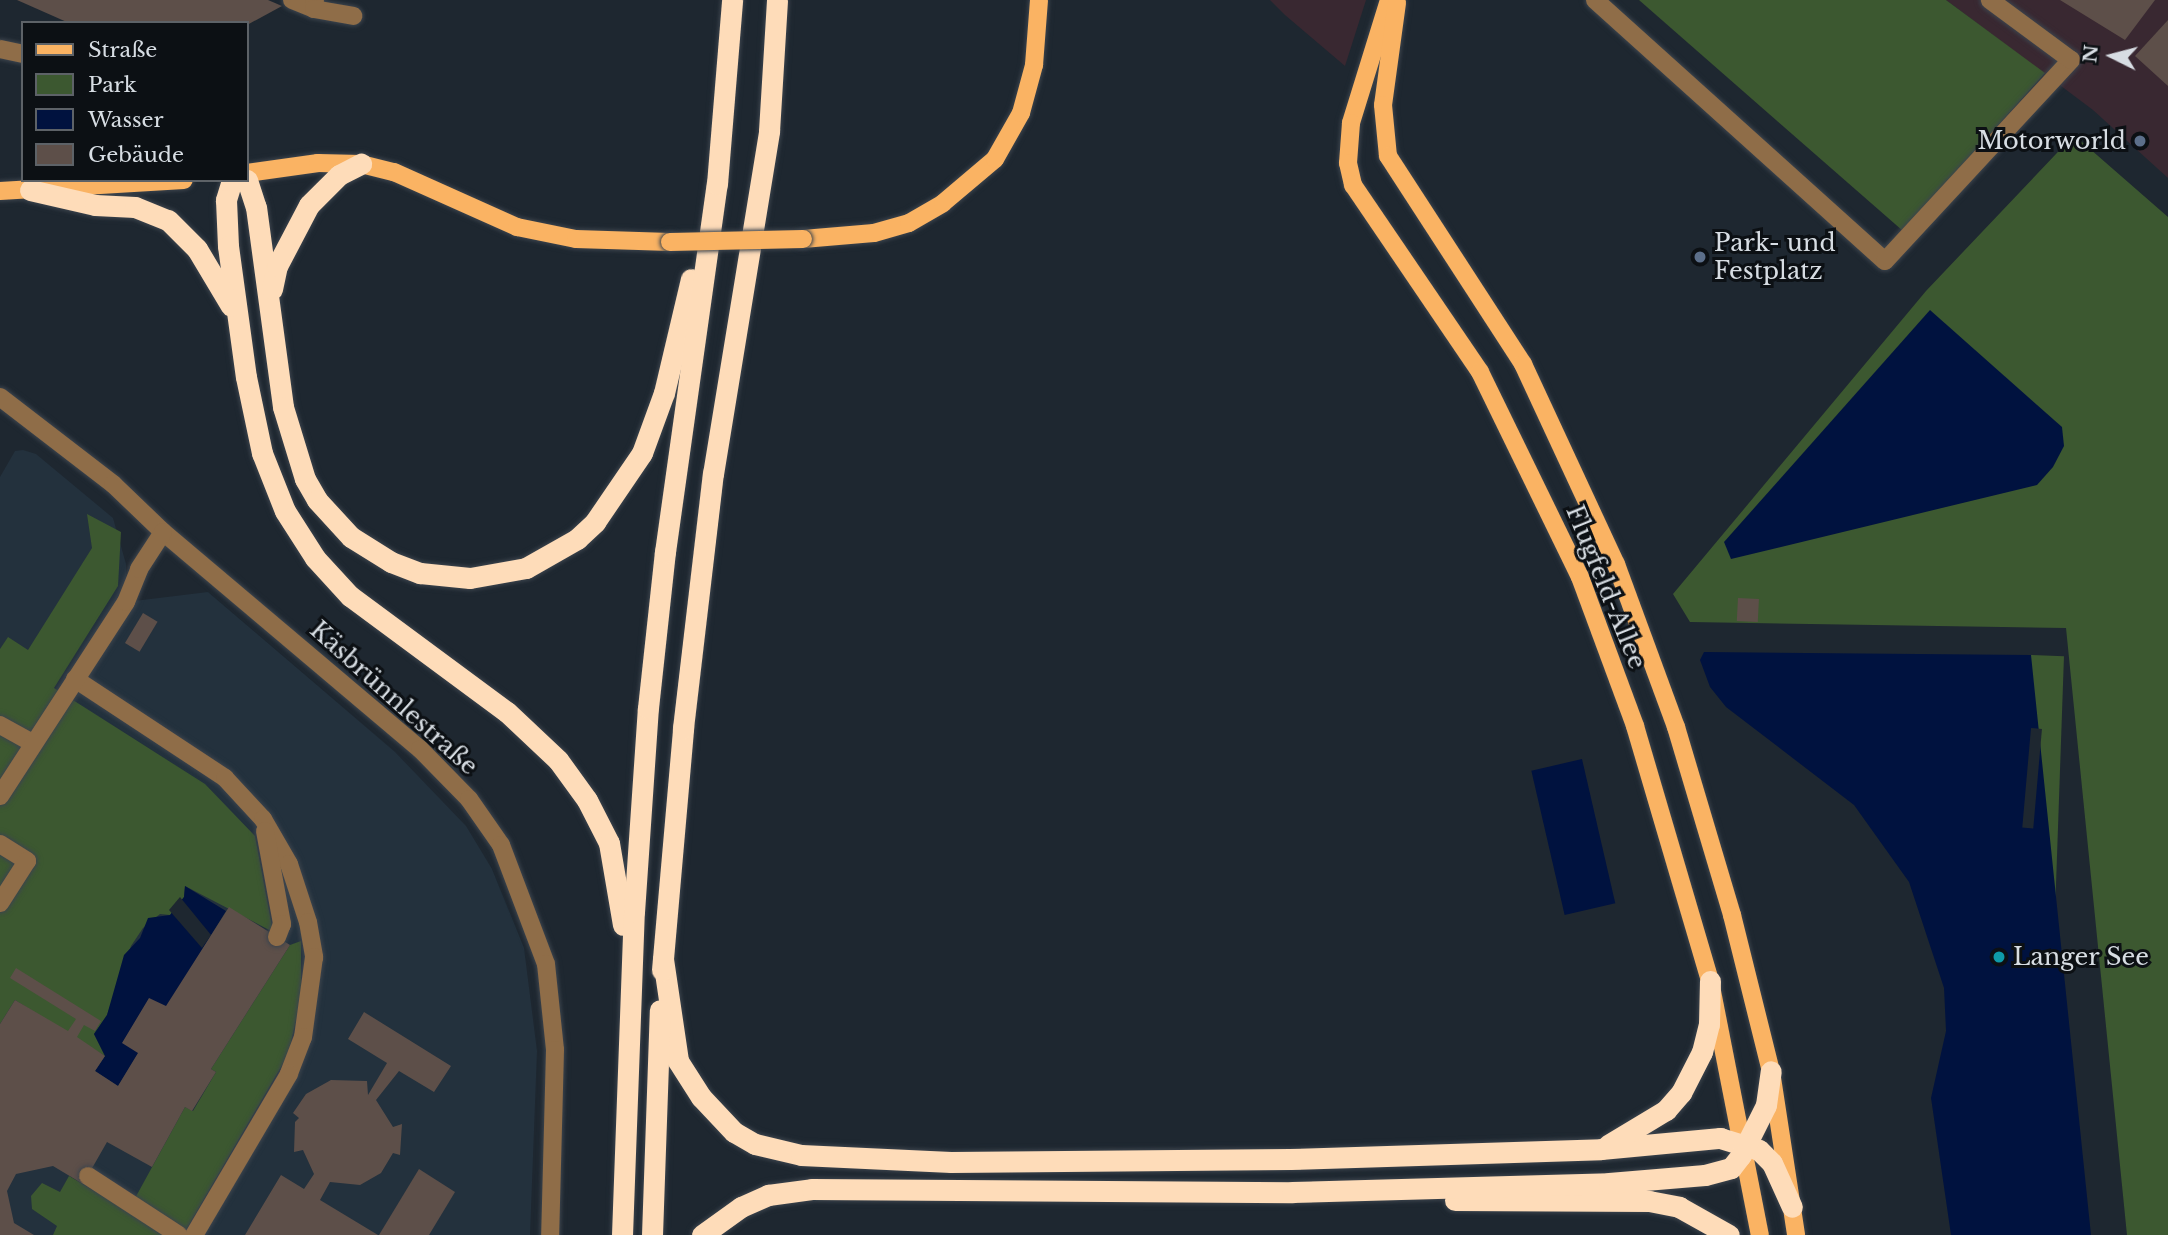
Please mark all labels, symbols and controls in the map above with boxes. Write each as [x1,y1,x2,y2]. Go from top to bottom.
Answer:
legend [21,21,248,182]
north arrow [2077,21,2147,91]
text: Straße [88,37,157,63]
text: N [2078,44,2103,64]
text: Park [88,72,137,98]
text: Wasser [88,107,164,133]
place label: Motorworld [1977,127,2126,155]
marker: Motorworld [2132,133,2148,149]
text: Gebäude [88,142,184,168]
place label: Park- und Festplatz [1714,229,1836,285]
marker: Park- und Festplatz [1692,249,1708,265]
street label: Flugfeld-Allee [1560,501,1652,673]
street label: Käsbrünnlestraße [304,615,484,781]
place label: Langer See [2013,943,2150,971]
marker: Langer See [1991,949,2007,965]

